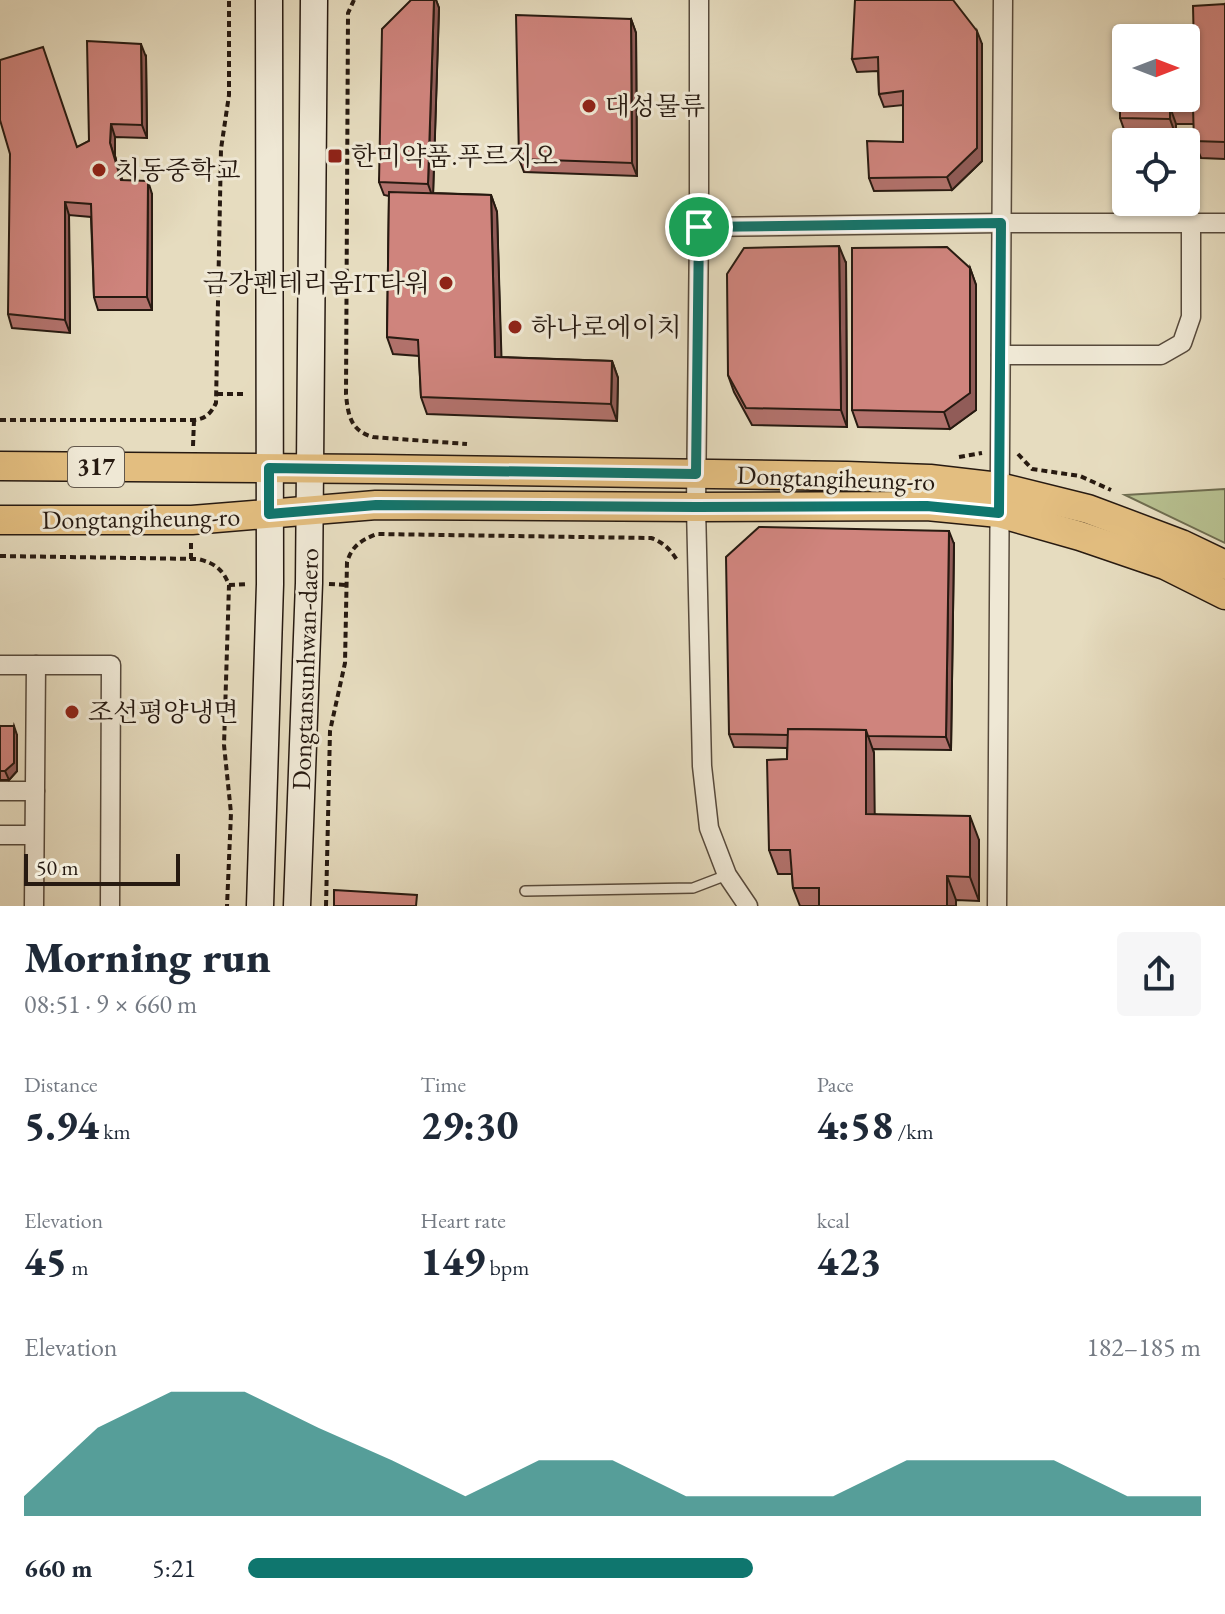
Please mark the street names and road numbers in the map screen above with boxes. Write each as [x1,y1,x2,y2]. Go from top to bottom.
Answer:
road number: 317 [68,447,124,487]
street label: Dongtangiheung-ro [736,458,936,498]
street label: Dongtangiheung-ro [42,499,240,537]
street label: Dongtansunhwan-daero [284,547,326,791]

